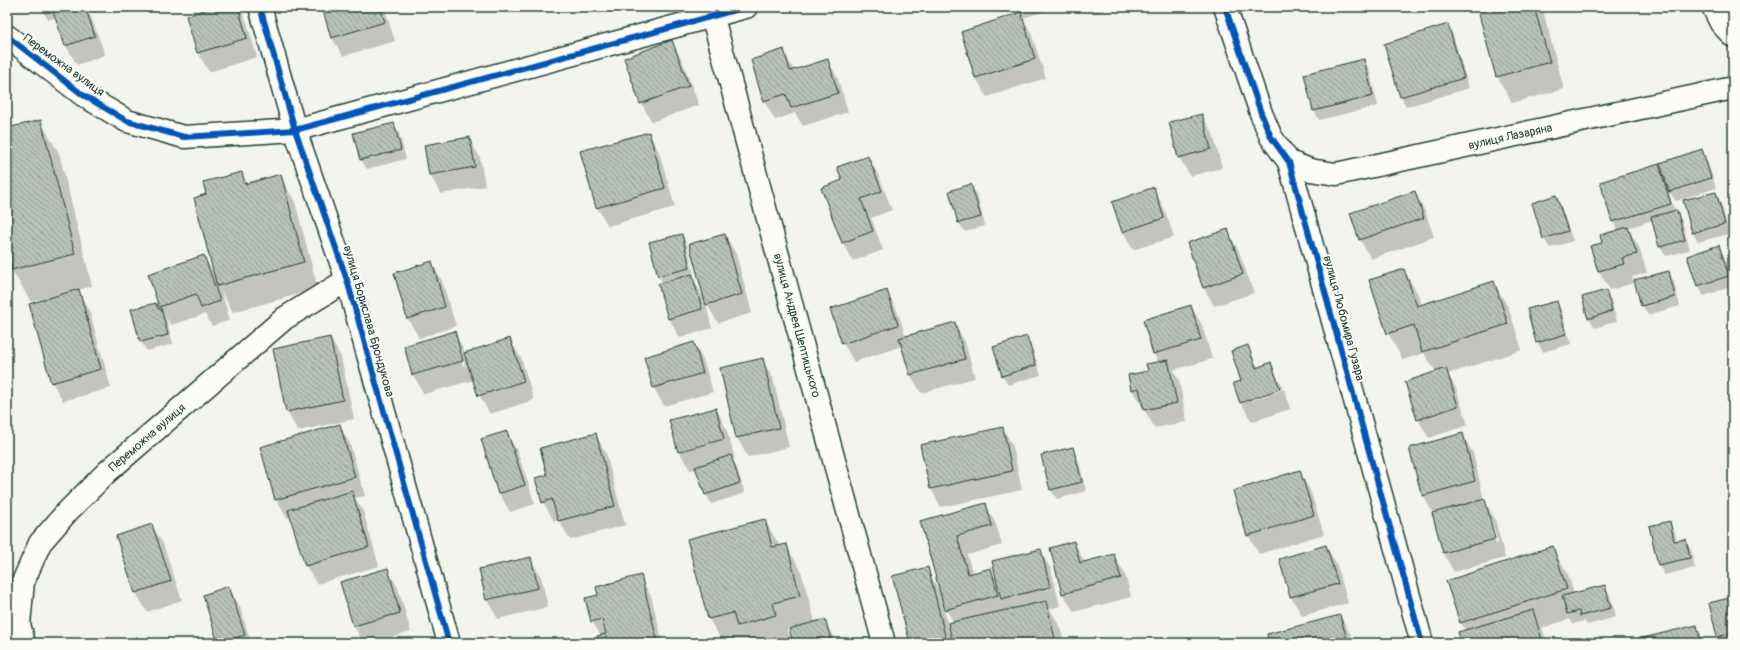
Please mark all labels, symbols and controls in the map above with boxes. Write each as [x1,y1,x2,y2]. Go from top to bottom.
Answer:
street label: Переможна вулиця [20,31,108,100]
street label: вулиця Лазаряна [1467,120,1554,153]
street label: вулиця Борислава Брондукова [340,244,397,399]
street label: вулиця Андрея Шептицького [770,252,824,400]
street label: вулиця Любомира Гузара [1320,254,1368,383]
street label: Переможна вулиця [106,400,189,475]

